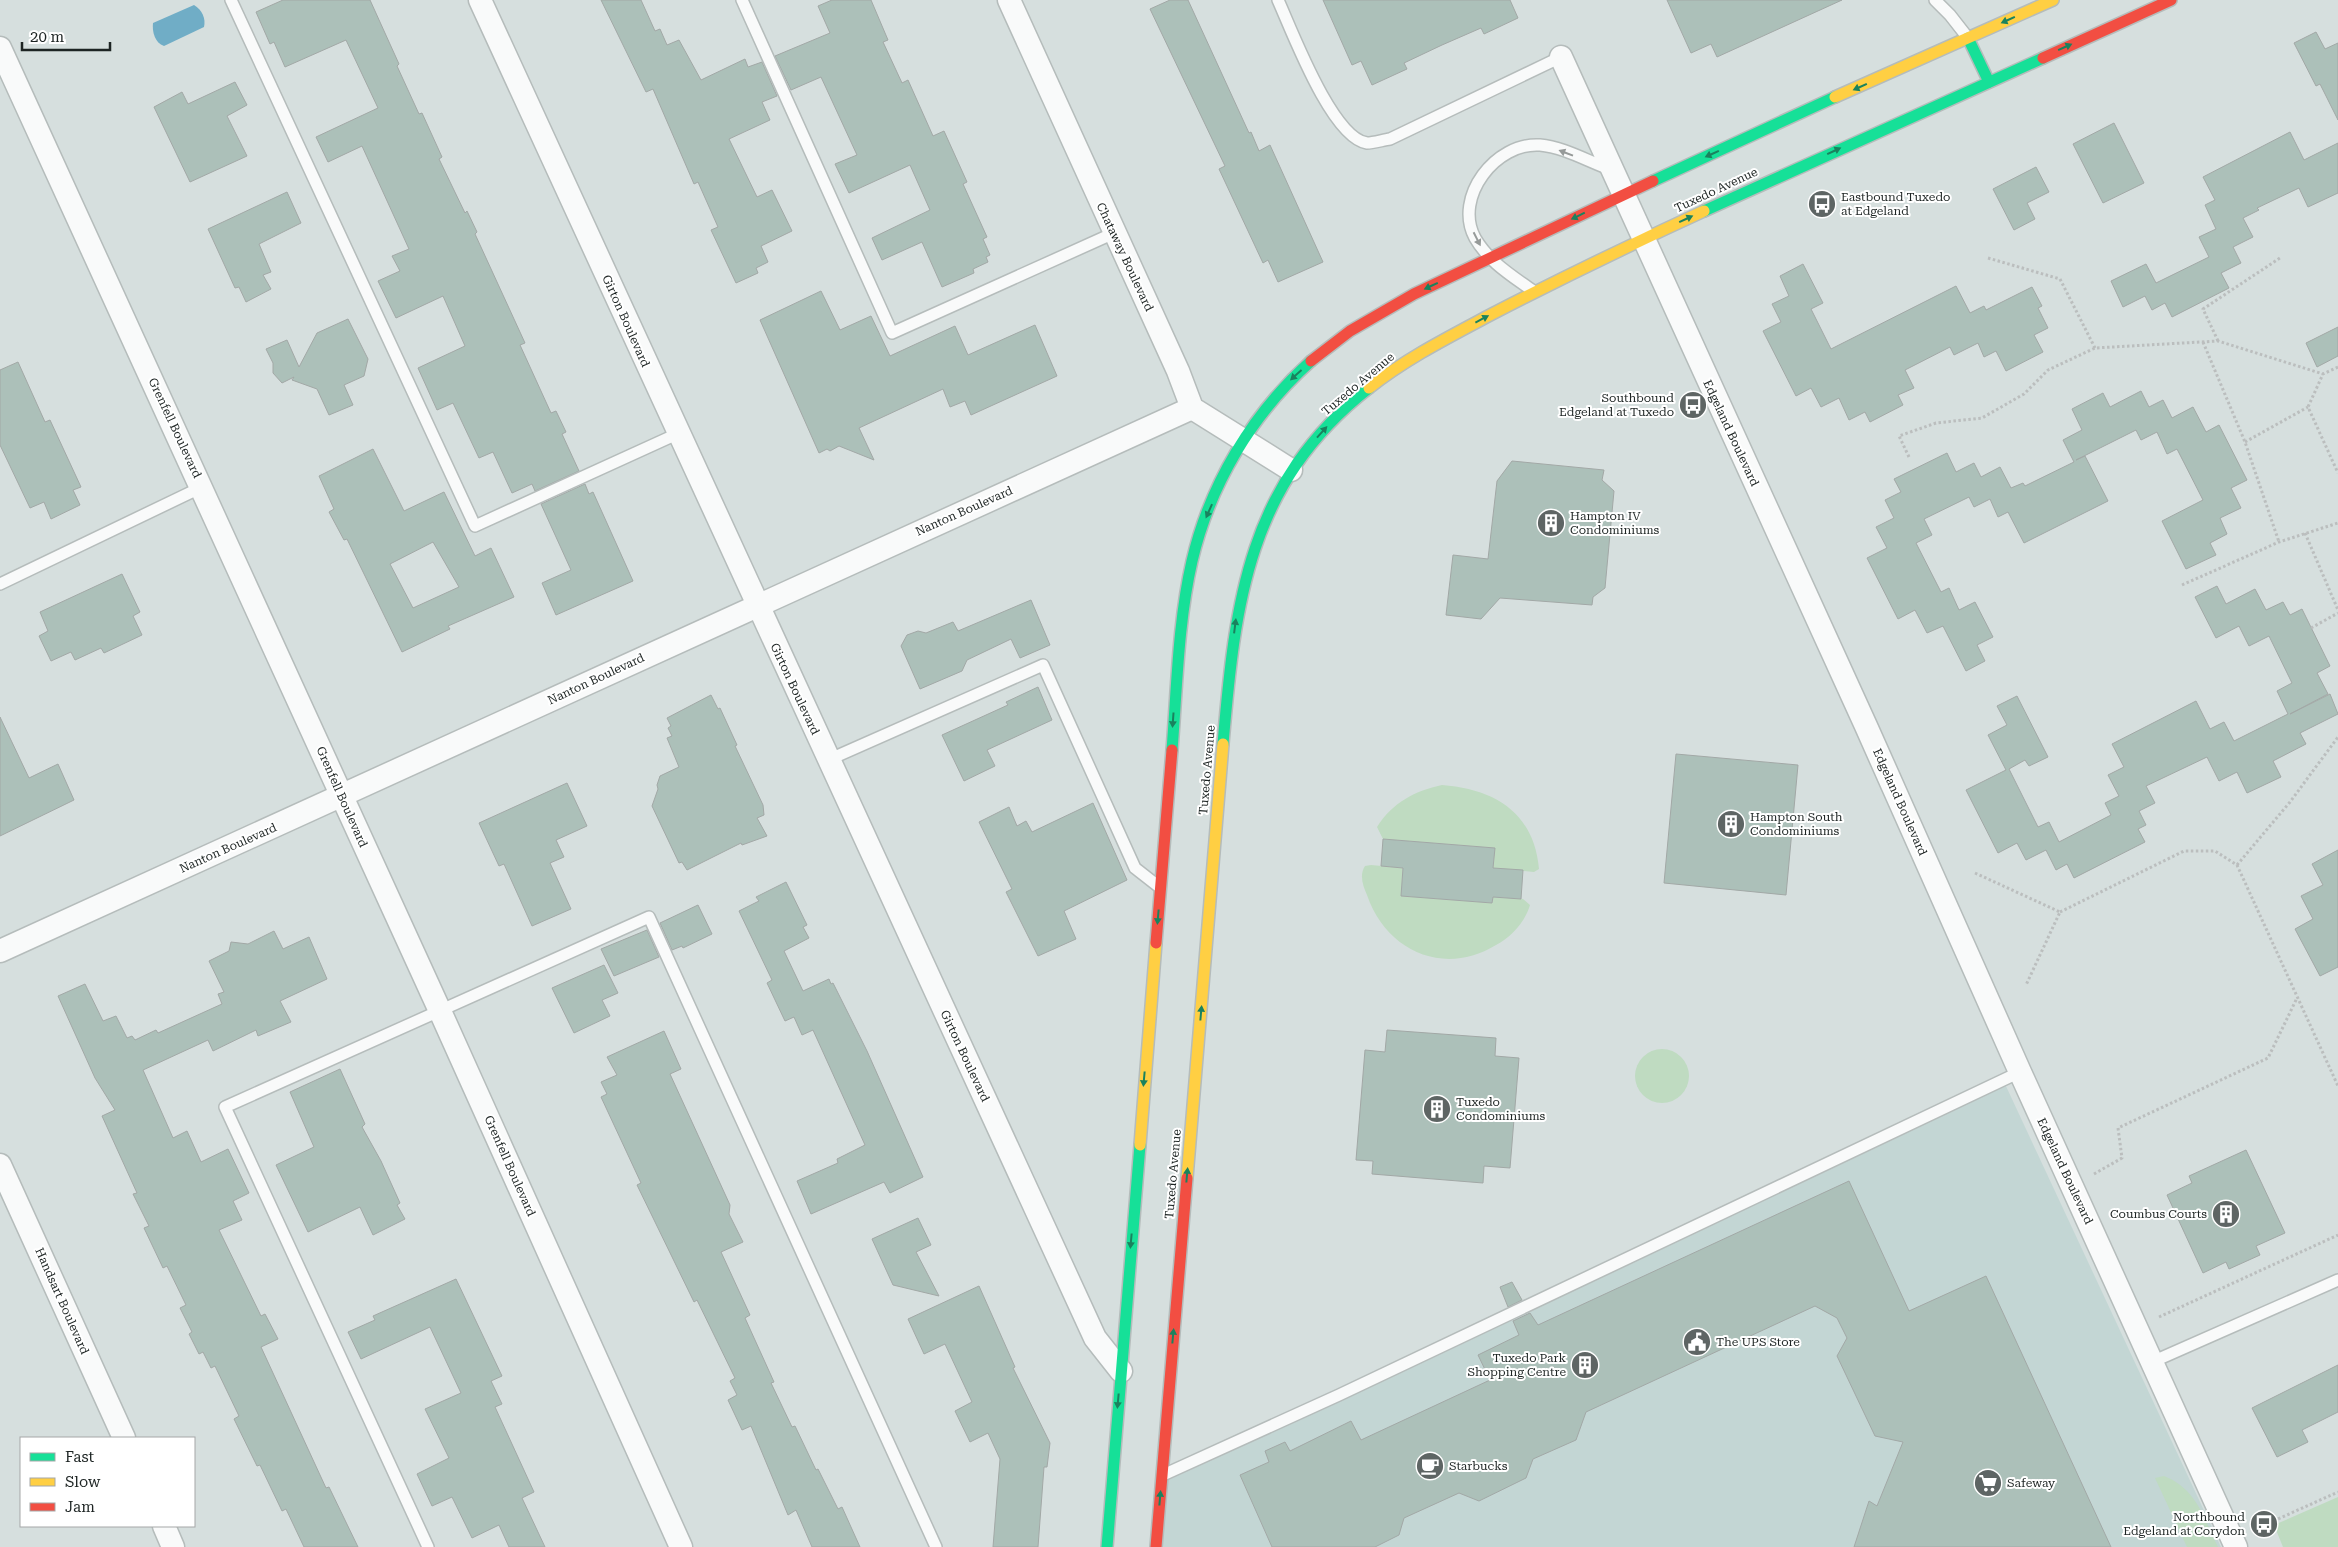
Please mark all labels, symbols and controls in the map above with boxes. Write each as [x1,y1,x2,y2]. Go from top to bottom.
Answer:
one-way arrow [2001,16,2015,24]
scale bar [22,20,110,52]
text: 20 m [30,28,65,46]
one-way arrow [2058,43,2072,51]
one-way arrow [1853,83,1867,91]
one-way arrow [1827,147,1841,155]
one-way arrow [1559,148,1573,156]
one-way arrow [1705,150,1719,158]
street label: Tuxedo Avenue [1672,164,1760,215]
bus stop icon: Eastbound Tuxedo at Edgeland [1807,189,1837,219]
place label: Eastbound Tuxedo at Edgeland [1841,190,1950,218]
street label: Chataway Boulevard [1094,200,1156,314]
one-way arrow [1571,212,1585,220]
one-way arrow [1679,215,1694,223]
one-way arrow [1473,231,1481,246]
street label: Girton Boulevard [599,273,653,370]
one-way arrow [1424,282,1438,290]
one-way arrow [1475,315,1490,323]
street label: Tuxedo Avenue [1319,349,1397,418]
one-way arrow [1291,369,1303,381]
street label: Grenfell Boulevard [146,376,204,481]
street label: Edgeland Boulevard [1700,377,1762,489]
bus stop icon: Southbound Edgeland at Tuxedo [1678,390,1708,420]
place label: Southbound Edgeland at Tuxedo [1559,391,1674,419]
one-way arrow [1316,427,1328,439]
street label: Nanton Boulevard [913,483,1015,539]
one-way arrow [1205,504,1213,518]
building icon: Hampton IV Condominiums [1536,508,1566,538]
place label: Hampton IV Condominiums [1570,509,1660,537]
one-way arrow [1232,617,1240,633]
street label: Girton Boulevard [768,641,823,737]
street label: Nanton Boulevard [545,650,647,708]
one-way arrow [1169,712,1177,728]
street label: Tuxedo Avenue [1196,724,1218,815]
street label: Grenfell Boulevard [313,744,371,850]
street label: Edgeland Boulevard [1870,746,1930,858]
building icon: Hampton South Condominiums [1716,809,1746,839]
place label: Hampton South Condominiums [1750,810,1843,838]
street label: Nanton Boulevard [177,820,279,876]
one-way arrow [1153,910,1161,926]
one-way arrow [1197,1004,1205,1020]
street label: Girton Boulevard [938,1008,993,1104]
one-way arrow [1140,1072,1148,1088]
building icon: Tuxedo Condominiums [1422,1094,1452,1124]
place label: Tuxedo Condominiums [1456,1095,1546,1123]
street label: Grenfell Boulevard [481,1113,539,1219]
street label: Edgeland Boulevard [2034,1115,2096,1227]
street label: Tuxedo Avenue [1162,1128,1184,1219]
one-way arrow [1183,1166,1191,1182]
building icon: Coumbus Courts [2211,1199,2241,1229]
place label: Coumbus Courts [2110,1207,2207,1221]
one-way arrow [1127,1233,1135,1249]
street label: Handsart Boulevard [32,1245,92,1357]
public building icon: The UPS Store [1682,1327,1712,1357]
one-way arrow [1170,1328,1178,1344]
place label: The UPS Store [1716,1335,1800,1349]
building icon: Tuxedo Park Shopping Centre [1570,1350,1600,1380]
place label: Tuxedo Park Shopping Centre [1467,1351,1566,1379]
one-way arrow [1114,1393,1122,1409]
legend [20,1437,195,1527]
text: Fast [65,1448,95,1466]
cafe icon: Starbucks [1415,1451,1445,1481]
place label: Starbucks [1449,1459,1508,1473]
supermarket icon: Safeway [1973,1468,2003,1498]
text: Slow [65,1473,101,1491]
place label: Safeway [2007,1476,2056,1490]
one-way arrow [1156,1490,1164,1506]
text: Jam [65,1498,95,1516]
bus stop icon: Northbound Edgeland at Corydon [2249,1509,2279,1539]
place label: Northbound Edgeland at Corydon [2123,1510,2245,1538]

